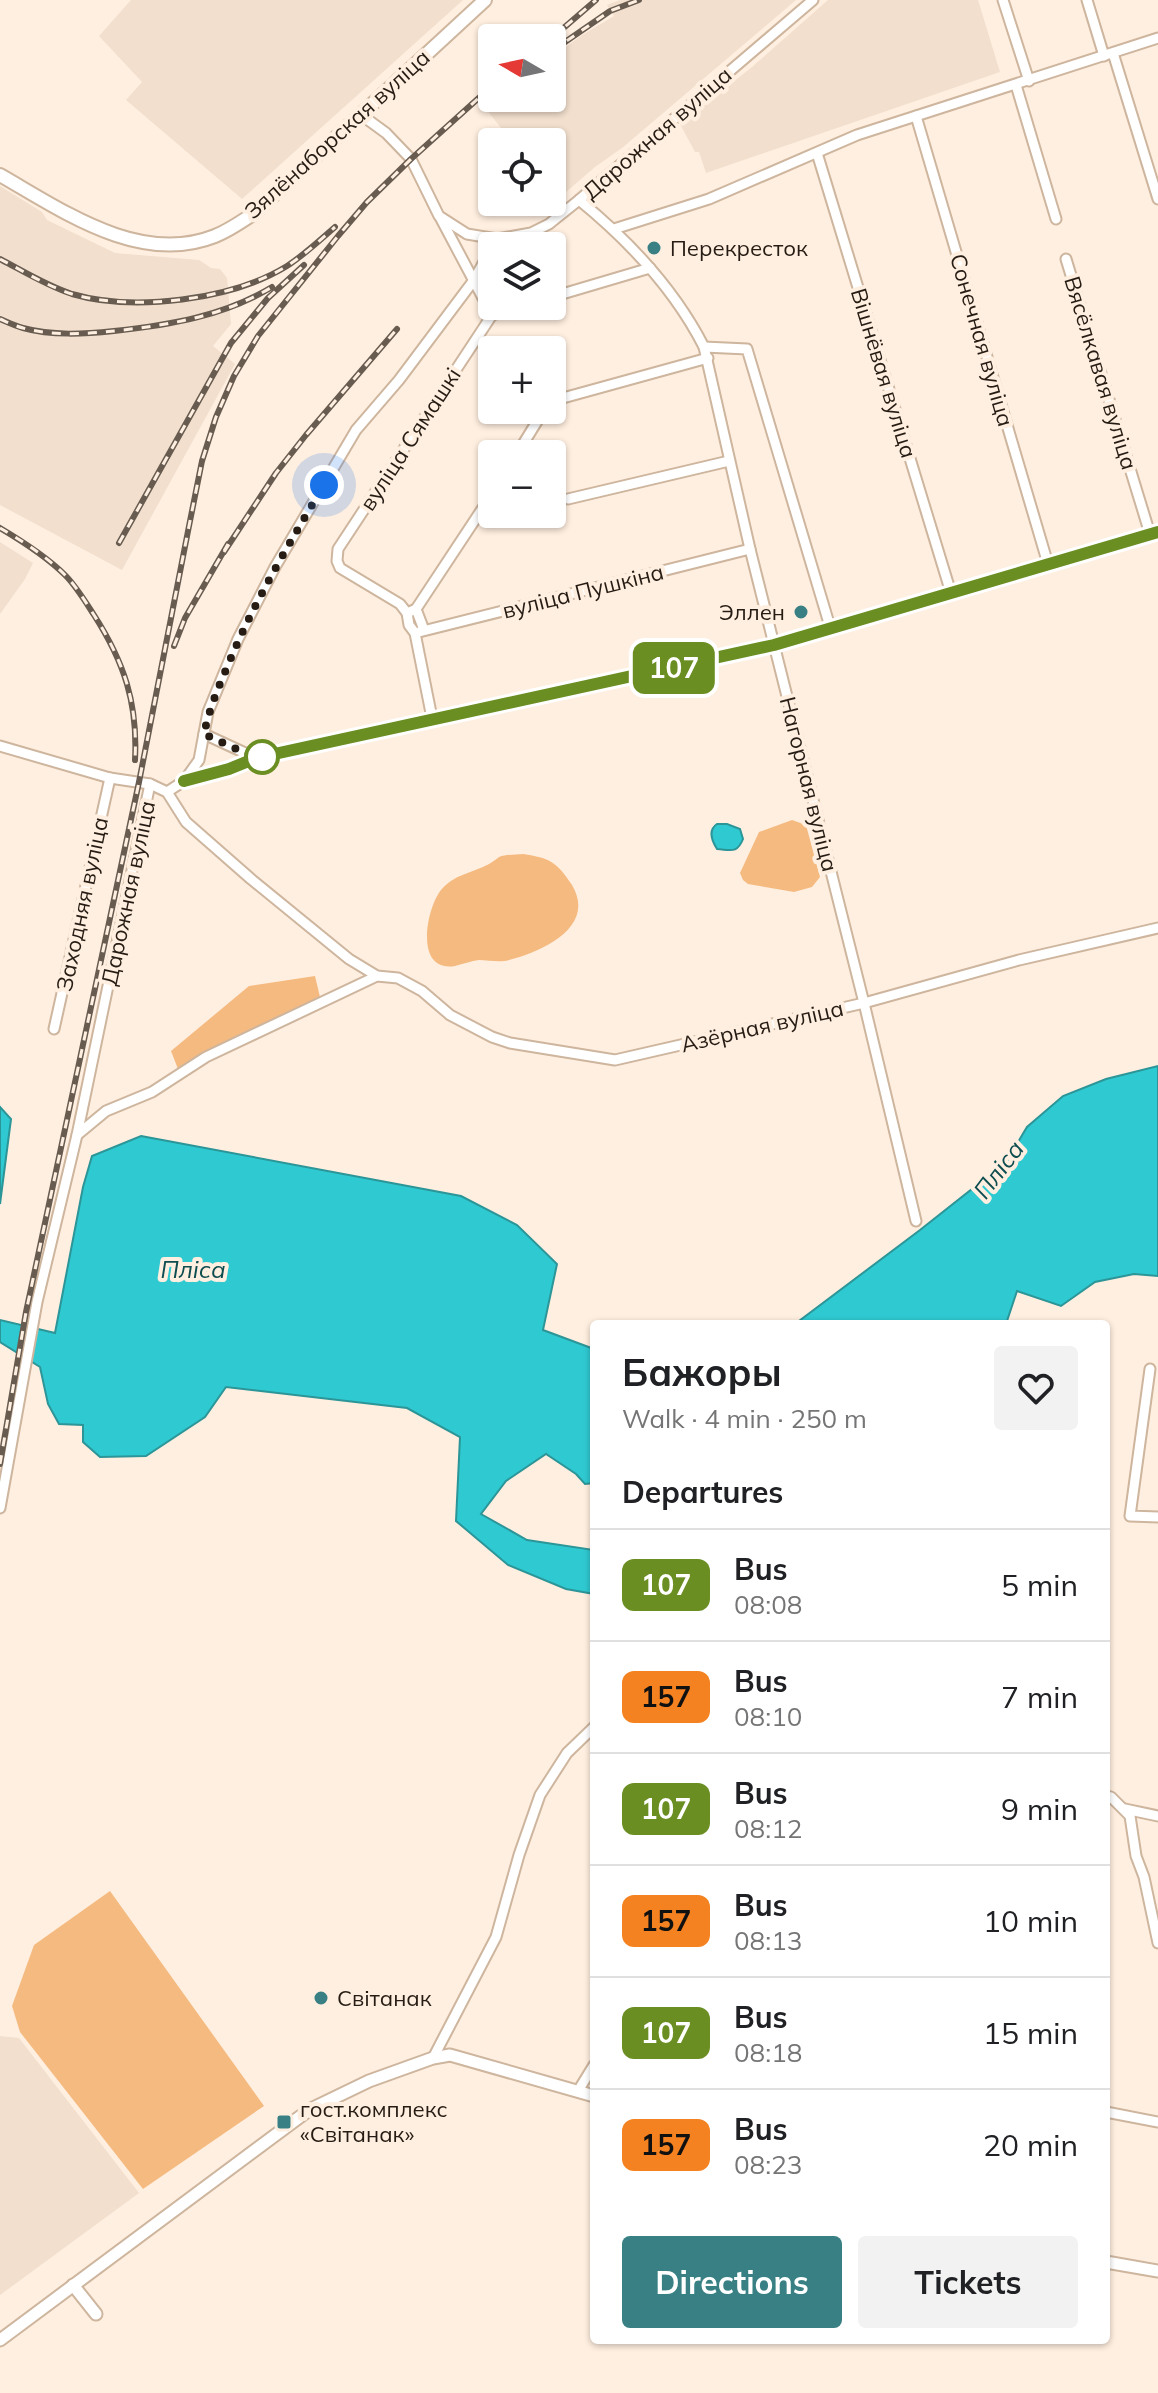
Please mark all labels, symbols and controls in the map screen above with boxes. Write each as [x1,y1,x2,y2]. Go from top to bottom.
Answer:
north arrow [478,24,566,112]
map controls [478,24,566,528]
street label: Зялёнаборская вуліца [238,43,436,225]
street label: Дарожная вуліца [577,61,737,205]
button: locate [478,128,566,216]
button: layers [478,232,566,320]
place label: Перекресток [670,234,808,262]
marker: Перекресток [645,239,663,257]
street label: Сонечная вуліца [944,250,1020,430]
street label: Вясёлкавая вуліца [1058,273,1144,473]
street label: Вішнёвая вуліца [845,285,923,461]
button: + [478,336,566,424]
street label: вуліца Сямашкі [353,362,467,516]
button: − [478,440,566,528]
your location [304,465,344,505]
street label: вуліца Пушкіна [500,557,666,625]
place label: Эллен [719,598,785,626]
marker: Эллен [792,603,810,621]
line badge: 107 [628,642,720,694]
text: 107 [649,650,699,685]
street label: Нагорная вуліца [774,694,844,874]
unlabelled marker [245,740,279,774]
street label: Дарожная вуліца [95,798,161,988]
street label: Заходняя вуліца [50,814,114,994]
street label: Азёрная вуліца [678,994,846,1058]
water label: Пліса [967,1134,1030,1204]
water label: Пліса [160,1254,226,1284]
button: heart [994,1346,1078,1430]
text: Бажоры [622,1348,782,1396]
text: Walk · 4 min · 250 m [622,1402,867,1435]
text: Departures [622,1473,783,1511]
text: Bus [734,1550,788,1588]
text: 5 min [1001,1566,1078,1604]
text: 107 [641,1567,691,1602]
text: 08:08 [734,1588,802,1621]
text: Bus [734,1662,788,1700]
text: 7 min [1001,1678,1078,1716]
text: 157 [641,1679,691,1714]
text: 08:10 [734,1700,802,1733]
text: Bus [734,1774,788,1812]
text: 9 min [1001,1790,1078,1828]
text: 107 [641,1791,691,1826]
text: 08:12 [734,1812,802,1845]
text: Bus [734,1886,788,1924]
text: 10 min [983,1902,1078,1940]
text: 157 [641,1903,691,1938]
text: 08:13 [734,1924,802,1957]
place label: Світанак [337,1984,432,2012]
marker: Світанак [312,1989,330,2007]
text: Bus [734,1998,788,2036]
text: 15 min [983,2014,1078,2052]
text: 107 [641,2015,691,2050]
text: 08:18 [734,2036,802,2069]
place label: гост.комплекс «Світанак» [300,2095,448,2148]
text: Bus [734,2110,788,2148]
marker: гост.комплекс «Світанак» [275,2113,293,2131]
text: 20 min [983,2126,1078,2164]
text: 157 [641,2127,691,2162]
text: 08:23 [734,2148,802,2181]
button: Directions [622,2236,842,2328]
button: Tickets [858,2236,1078,2328]

